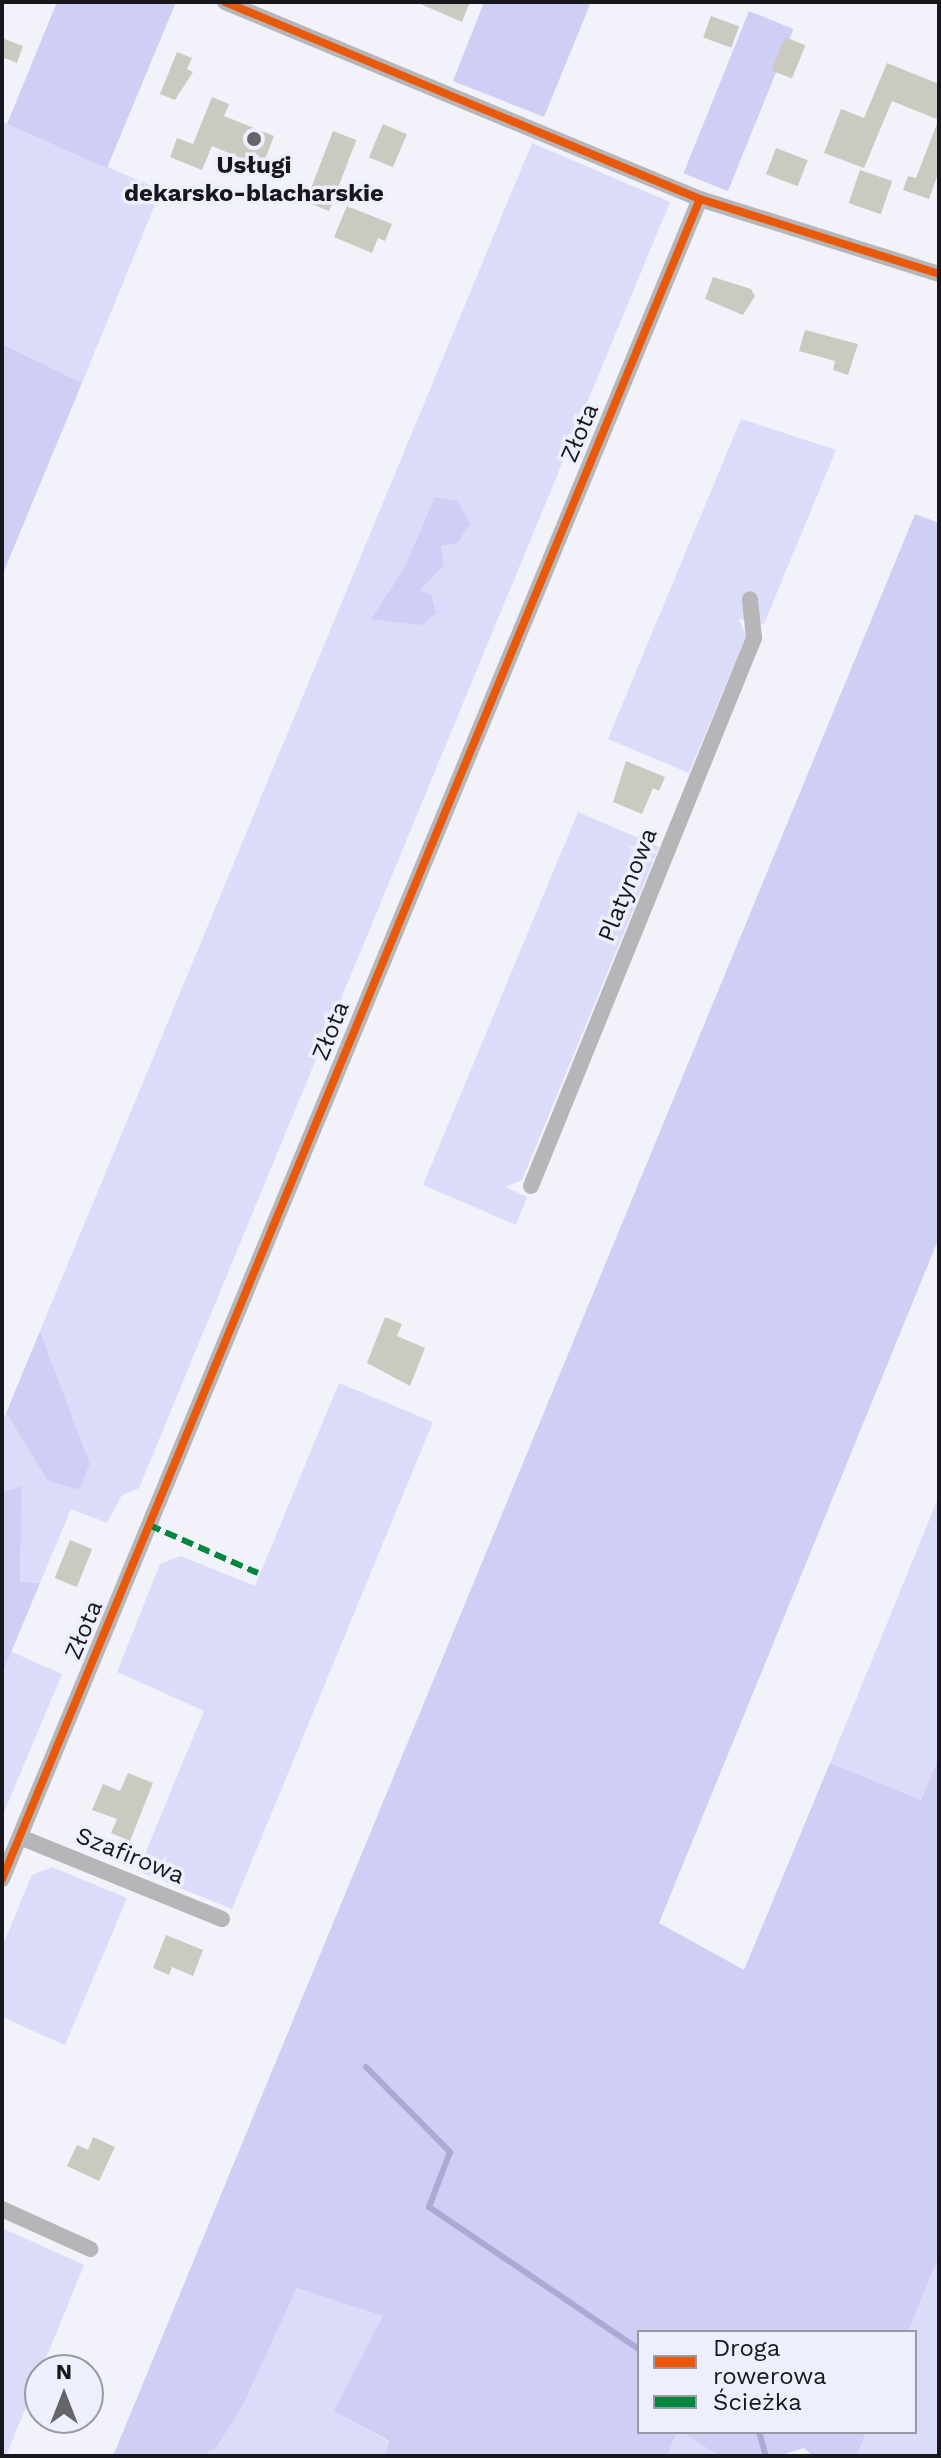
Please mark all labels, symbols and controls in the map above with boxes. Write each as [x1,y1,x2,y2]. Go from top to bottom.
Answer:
marker: Usługi dekarsko-blacharskie [245,130,263,148]
place label: Usługi dekarsko-blacharskie [124,152,384,208]
street label: Złota [555,399,605,467]
street label: Platynowa [592,824,664,946]
street label: Złota [306,997,356,1065]
street label: Złota [59,1596,109,1664]
street label: Szafirowa [72,1821,188,1891]
legend [637,2330,917,2434]
text: Droga rowerowa [713,2334,827,2390]
north arrow [24,2354,104,2434]
text: N [56,2359,72,2384]
text: Ścieżka [713,2388,802,2416]

